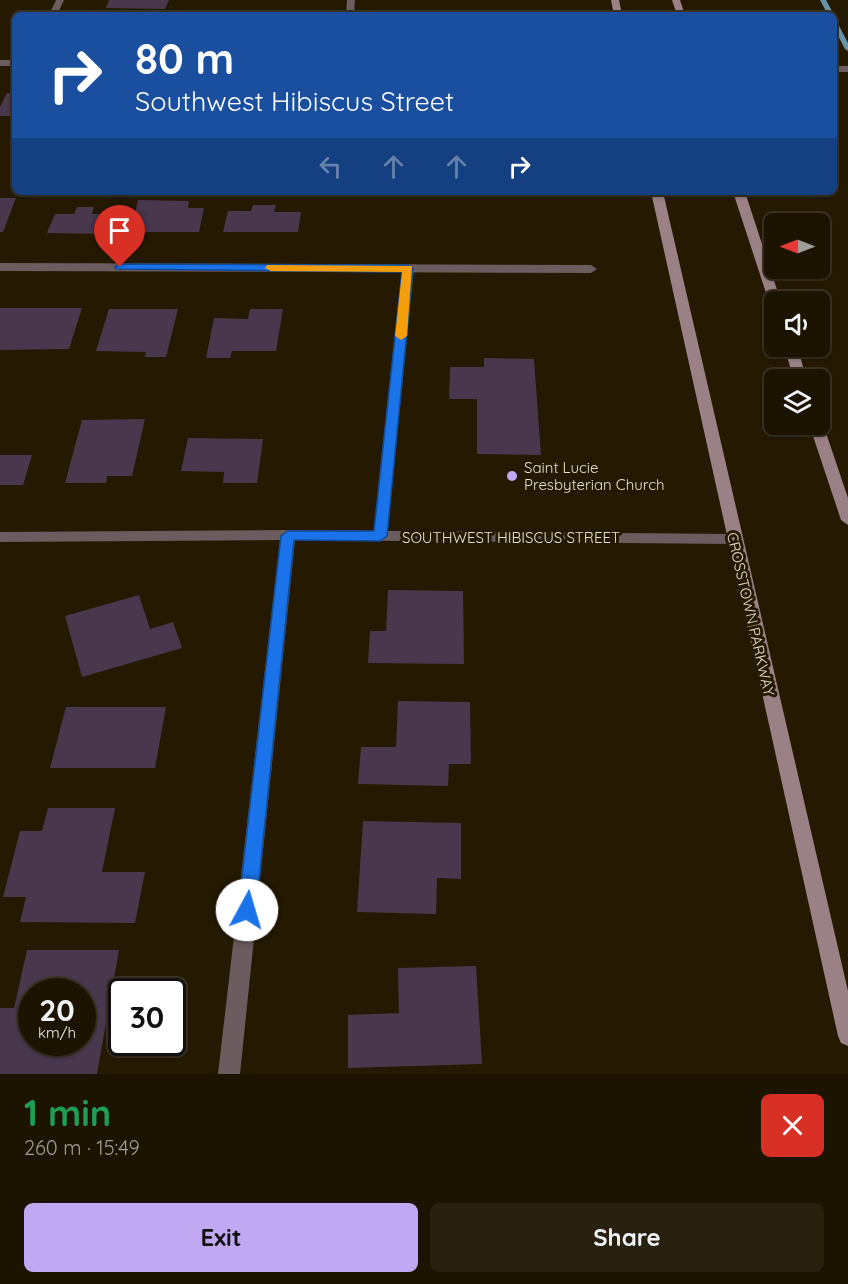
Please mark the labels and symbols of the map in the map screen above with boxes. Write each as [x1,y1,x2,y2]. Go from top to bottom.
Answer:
pin [94,205,145,267]
north arrow [764,213,830,279]
place label: Saint Lucie Presbyterian Church [524,458,664,494]
marker: Saint Lucie Presbyterian Church [505,469,519,483]
street label: SOUTHWEST HIBISCUS STREET [402,528,620,547]
street label: CROSSTOWN PARKWAY [723,530,779,698]
position arrow [215,878,279,942]
speed limit sign: 30 [108,978,186,1056]

